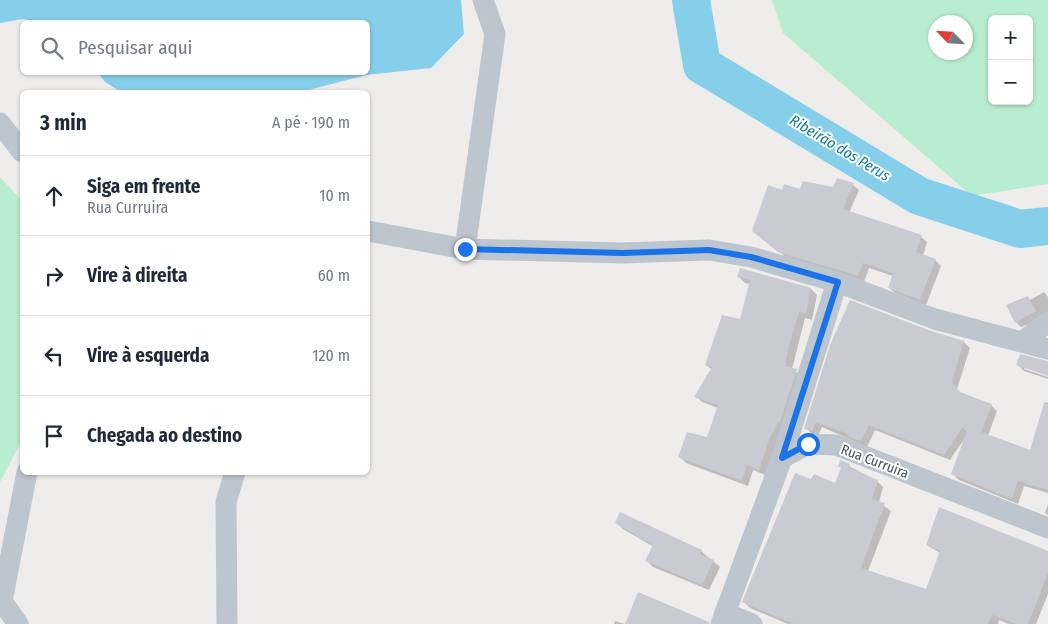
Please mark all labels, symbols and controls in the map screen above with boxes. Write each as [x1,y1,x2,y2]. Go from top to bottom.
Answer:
north arrow [928,15,973,60]
map controls [988,15,1033,105]
button: + [988,15,1033,60]
search box [20,20,370,75]
icon: search [38,34,66,62]
text: Pesquisar aqui [78,36,192,59]
button: − [988,60,1033,105]
text: 3 min [40,110,87,136]
water label: Ribeirão dos Perus [787,111,894,185]
text: A pé · 190 m [272,113,350,132]
text: Siga em frente [87,175,201,198]
icon: ahead [40,182,68,210]
text: 10 m [319,186,350,205]
text: Rua Curruira [87,198,168,217]
route end [454,238,477,261]
icon: right [40,262,68,290]
text: Vire à direita [87,264,188,287]
text: 60 m [318,266,350,285]
icon: left [40,342,68,370]
text: Vire à esquerda [87,344,209,367]
text: 120 m [312,346,350,365]
icon: arrive [40,422,68,450]
text: Chegada ao destino [87,424,242,447]
route start [797,433,820,456]
street label: Rua Curruira [839,441,911,482]

